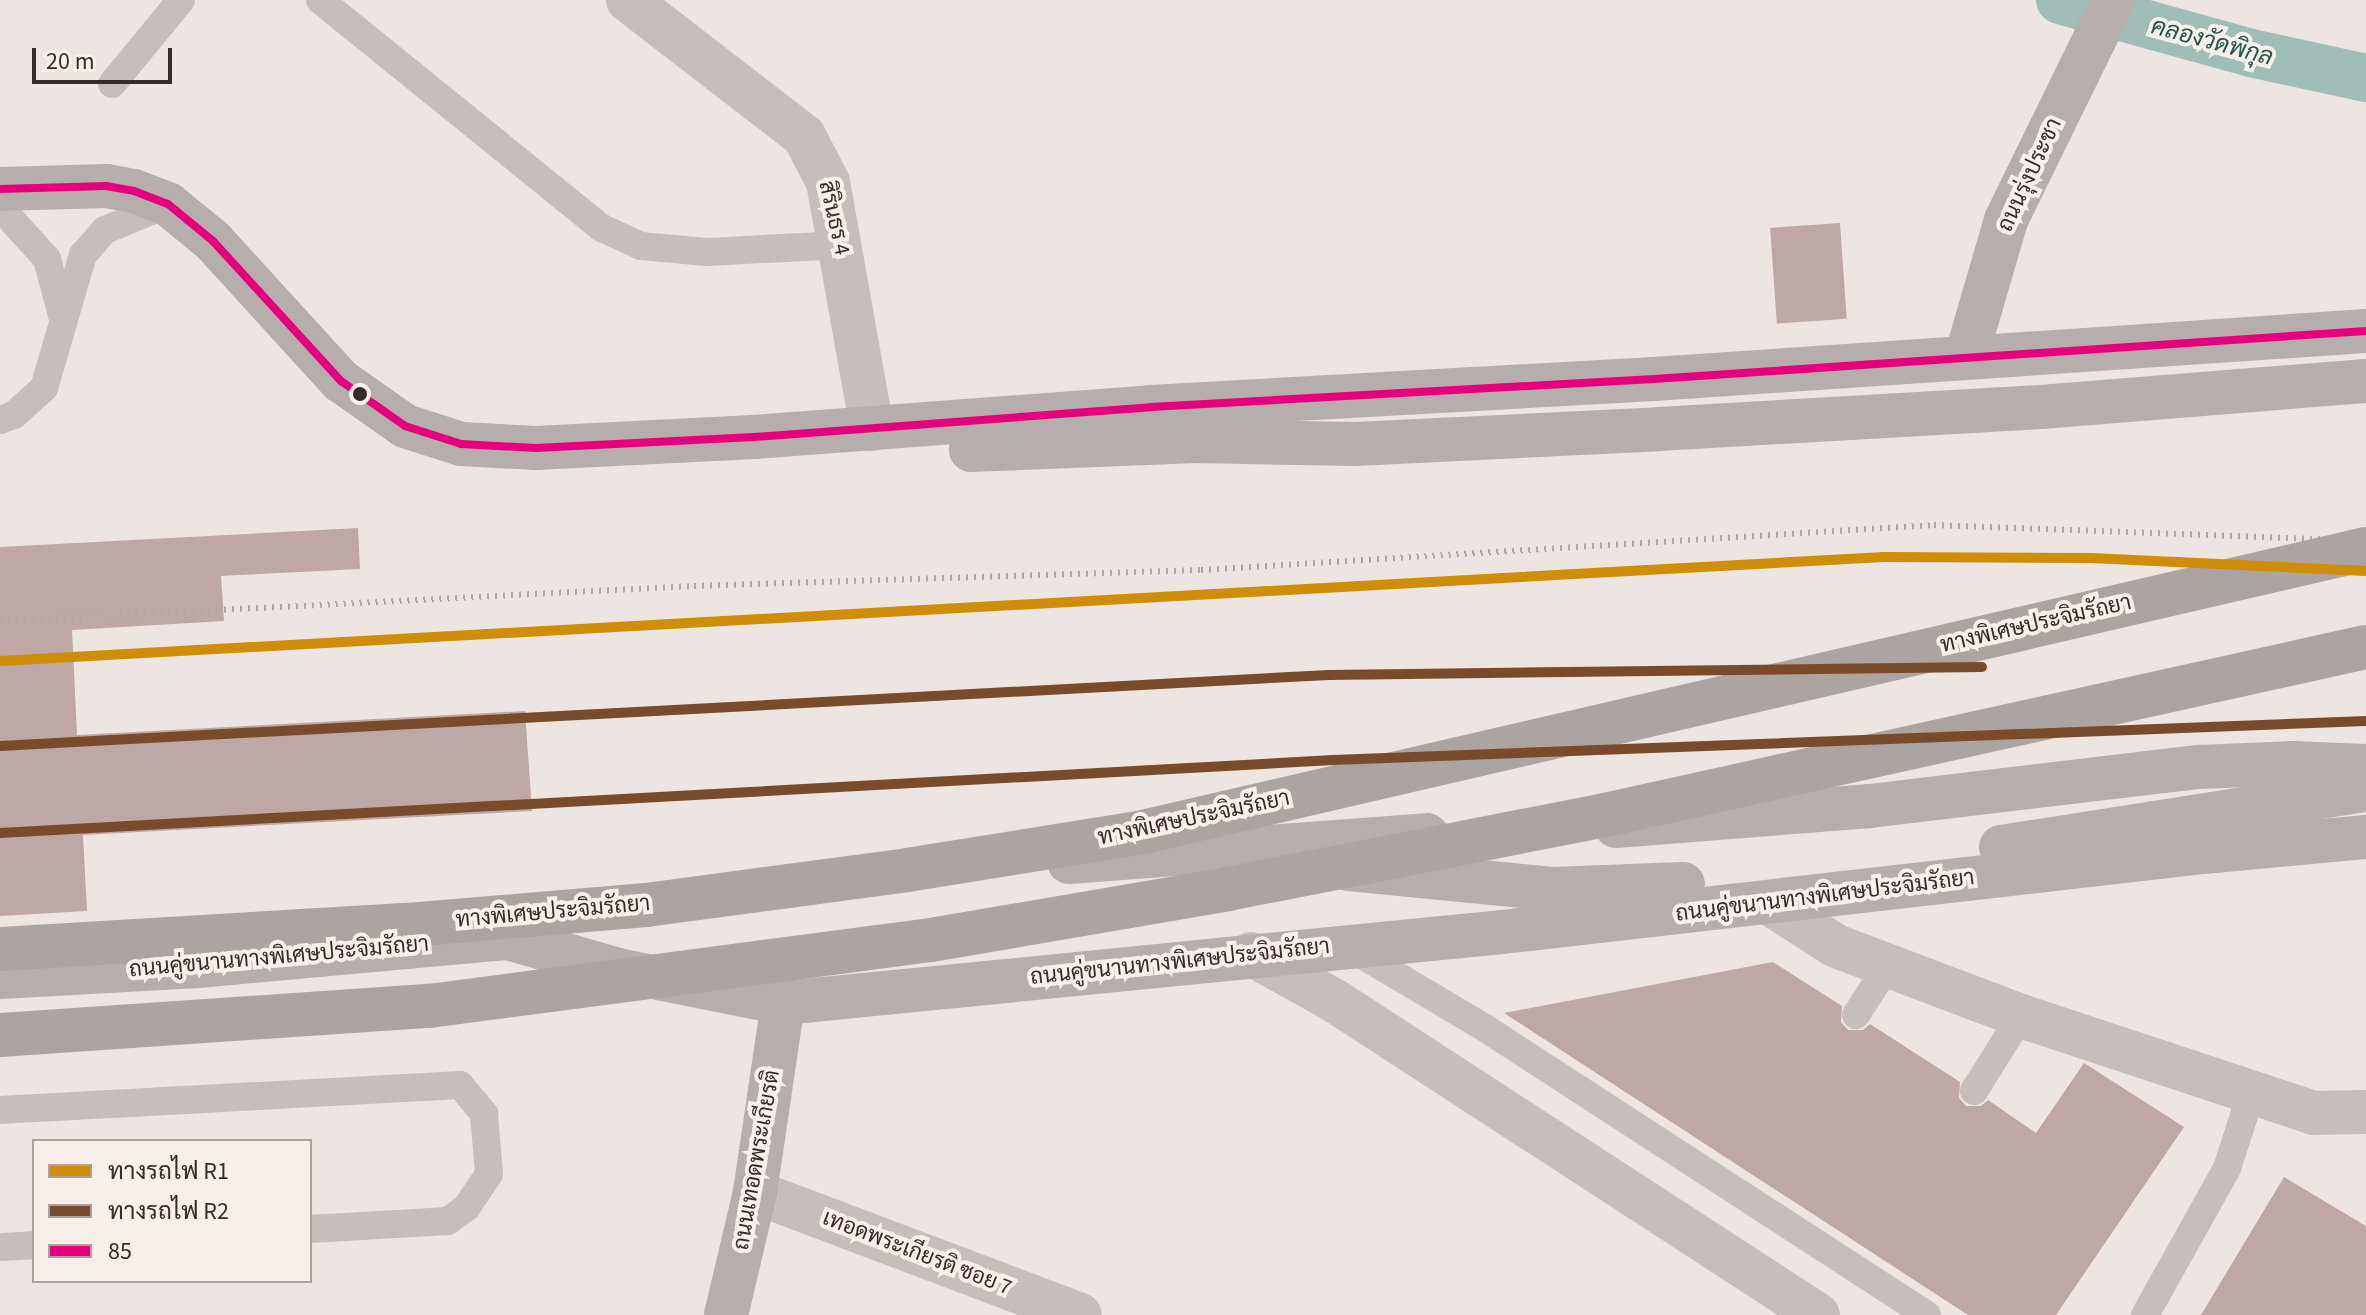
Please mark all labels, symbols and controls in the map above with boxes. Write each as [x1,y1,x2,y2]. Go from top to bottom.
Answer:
water label: คลองวัดพิกุล [2148,12,2276,72]
scale bar [36,32,176,82]
text: 20 m [46,44,95,79]
street label: ถนนรุ่งประชา [1992,114,2068,236]
street label: สิรินธร 4 [813,178,855,258]
unlabelled marker [352,386,368,402]
street label: ทางพิเศษประจิมรัถยา [1938,589,2134,659]
street label: ทางพิเศษประจิมรัถยา [1096,785,1292,851]
street label: ถนนคู่ขนานทางพิเศษประจิมรัถยา [1674,865,1976,927]
street label: ทางพิเศษประจิมรัถยา [455,890,651,934]
street label: ถนนคู่ขนานทางพิเศษประจิมรัถยา [128,931,430,983]
street label: ถนนคู่ขนานทางพิเศษประจิมรัถยา [1029,933,1331,991]
street label: ถนนเทอดพระเกียรติ [728,1068,786,1252]
legend [32,1139,312,1283]
text: ทางรถไฟ R1 [108,1154,229,1189]
text: ทางรถไฟ R2 [108,1194,229,1229]
street label: เทอดพระเกียรติ ซอย 7 [819,1205,1015,1301]
text: 85 [108,1234,132,1269]

